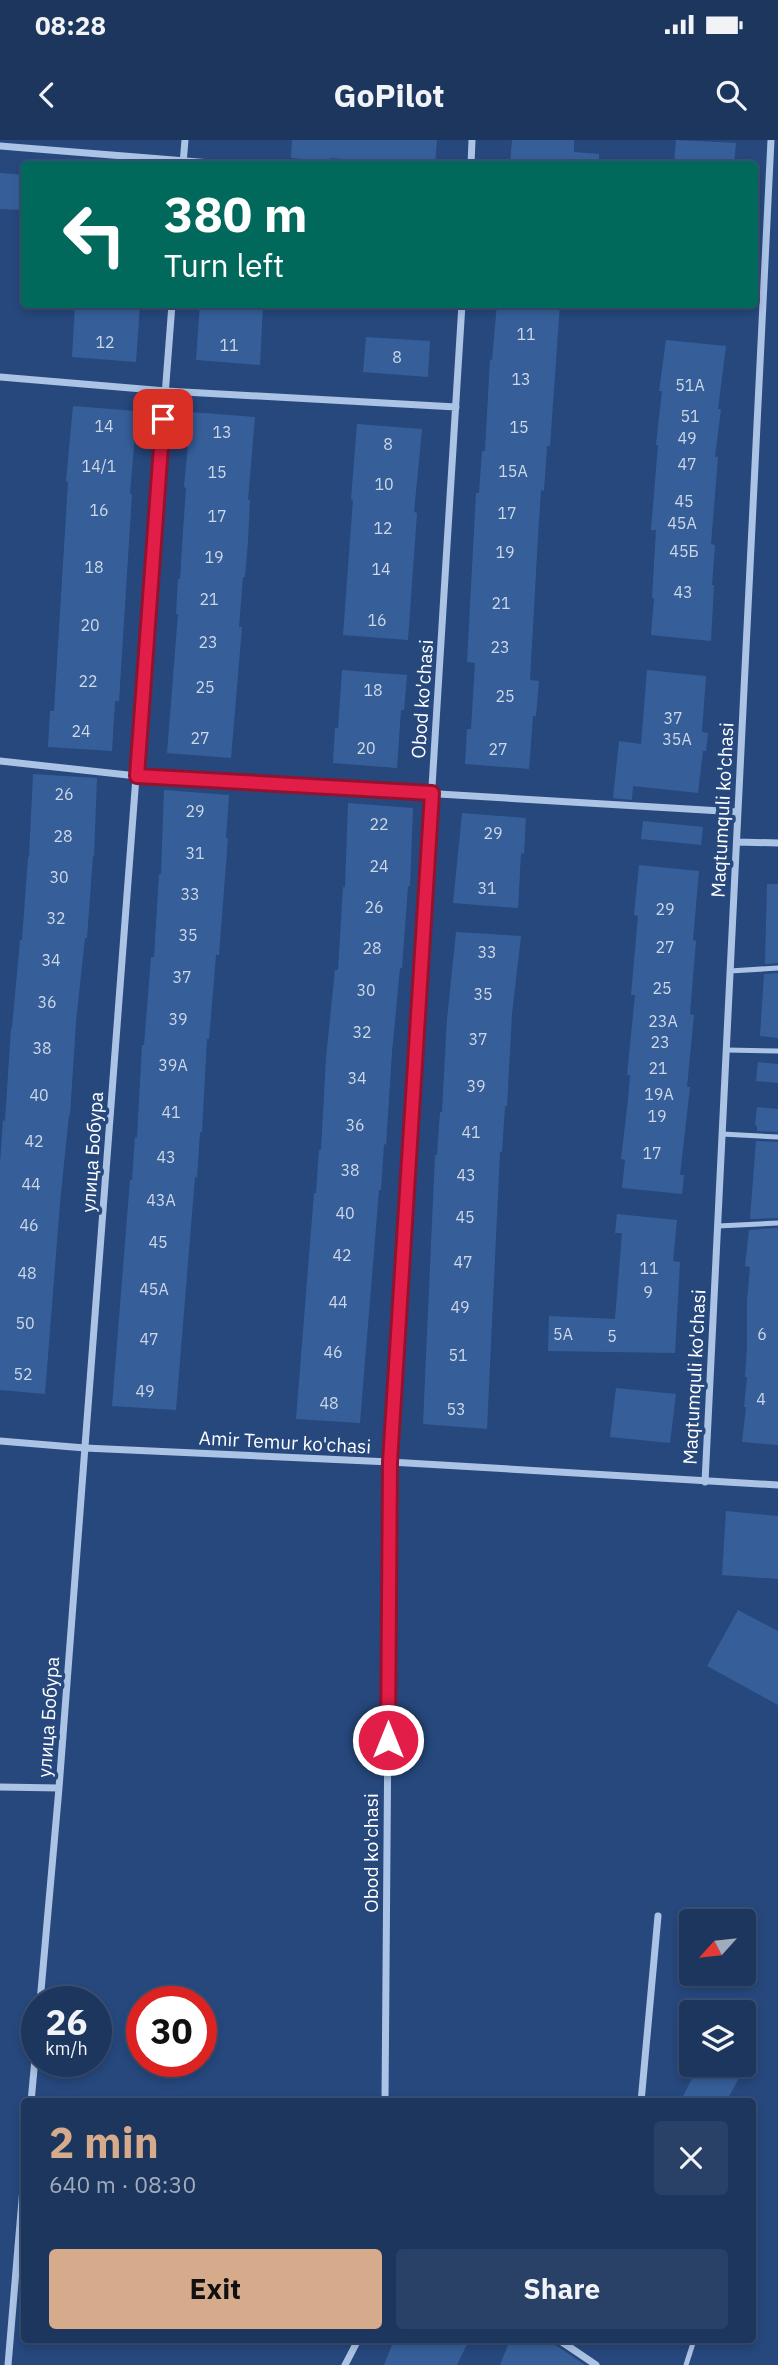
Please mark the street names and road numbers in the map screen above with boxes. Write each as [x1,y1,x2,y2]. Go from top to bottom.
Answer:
street label: Obod ko'chasi [406,639,438,759]
street label: Maqtumquli ko'chasi [705,722,739,898]
street label: улица Бобура [76,1091,108,1213]
street label: Maqtumquli ko'chasi [677,1289,711,1465]
street label: Amir Temur ko'chasi [198,1426,372,1458]
street label: улица Бобура [32,1656,64,1778]
street label: Obod ko'chasi [359,1793,383,1913]

